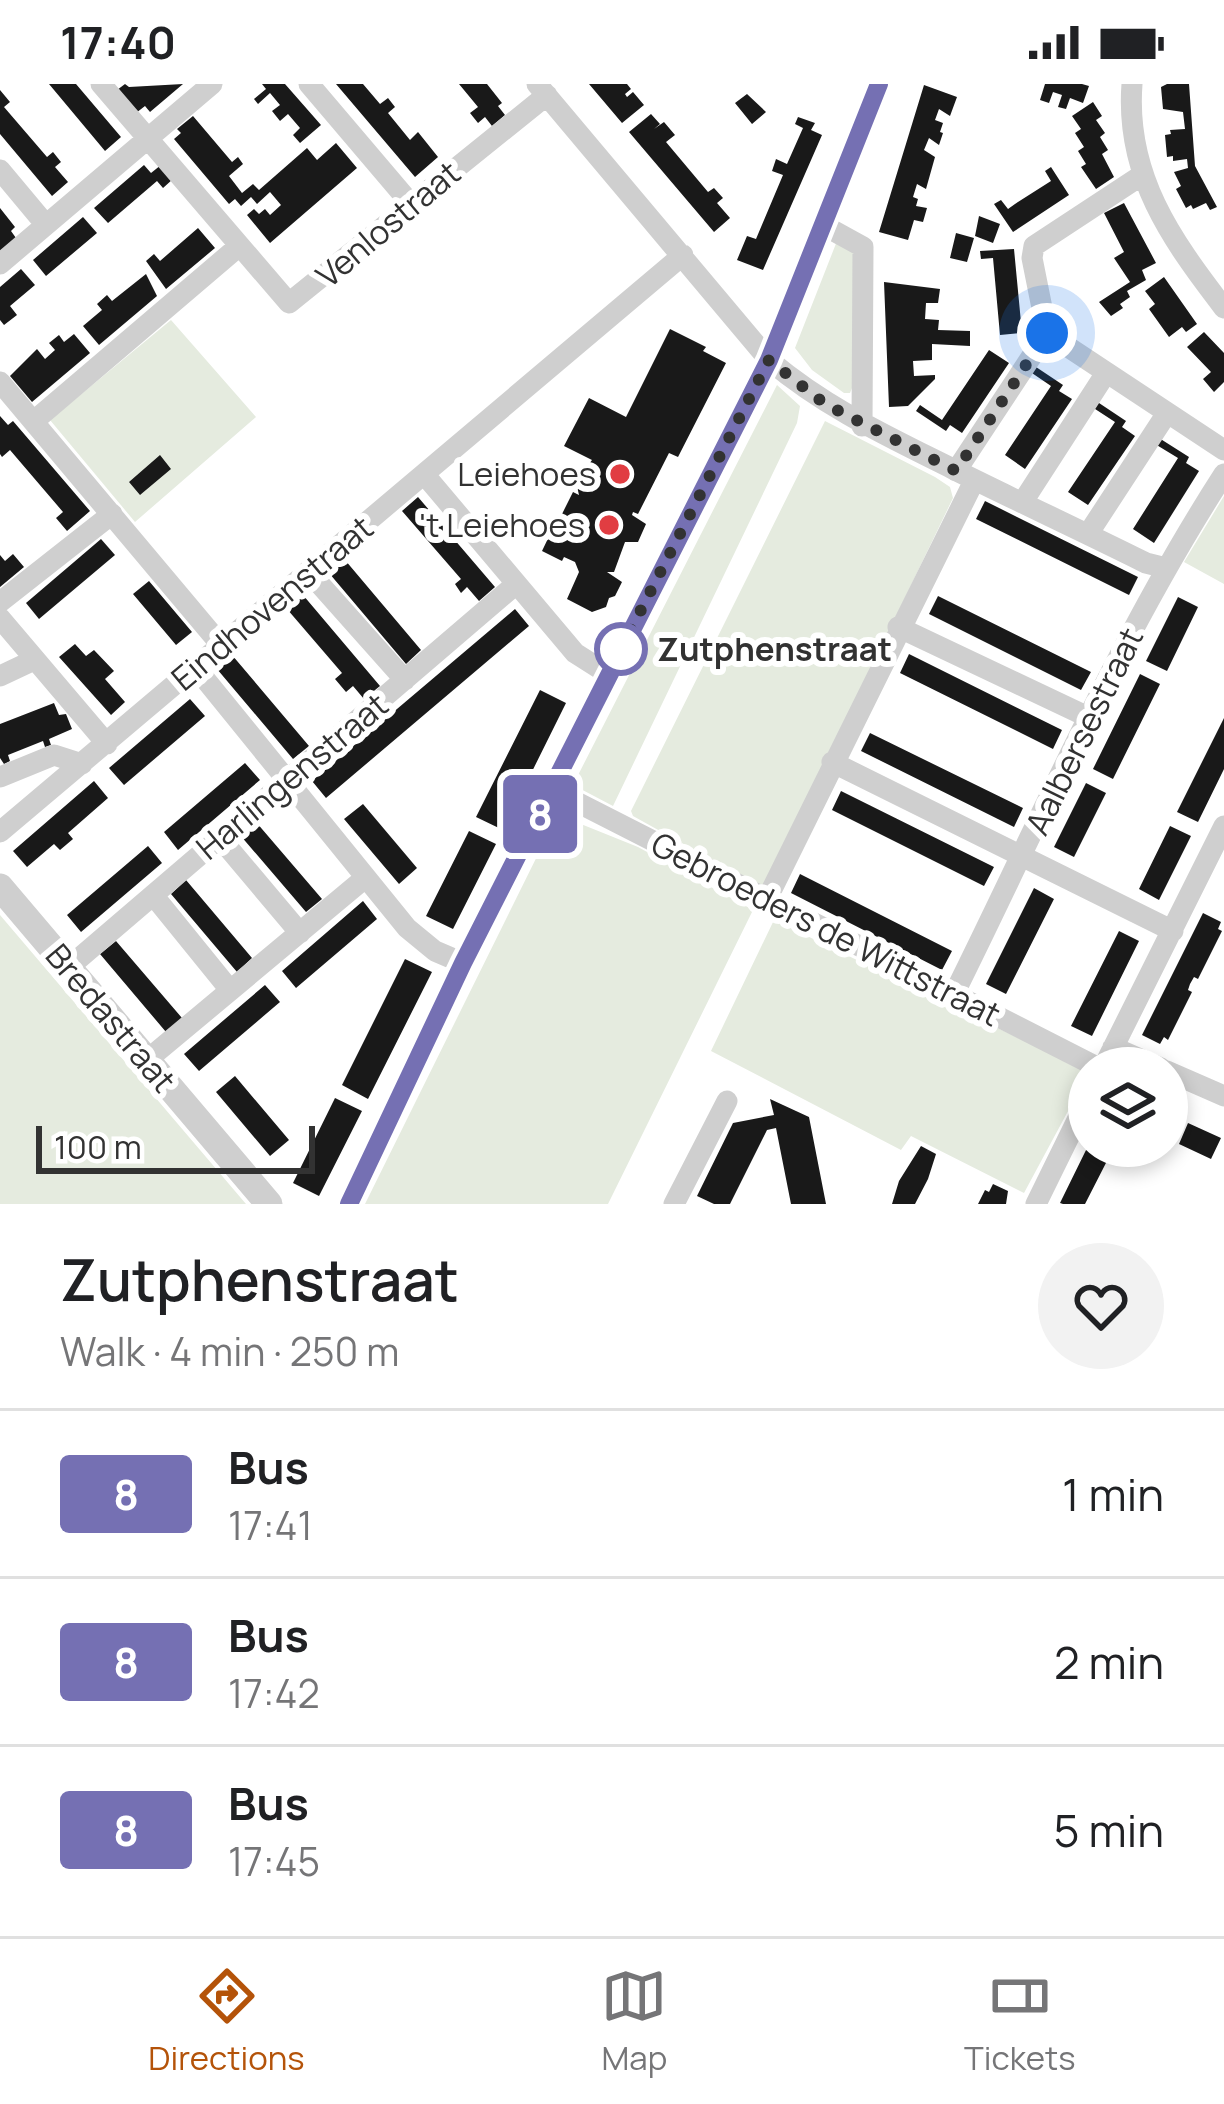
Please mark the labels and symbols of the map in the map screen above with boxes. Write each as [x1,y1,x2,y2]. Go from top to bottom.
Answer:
street label: Venlostraat [306,150,469,297]
your location [1017,303,1077,363]
place label: Leiehoes [457,451,596,496]
marker: Leiehoes [607,461,633,487]
place label: 't Leiehoes [419,502,585,547]
street label: Eindhovenstraat [161,505,382,700]
marker: 't Leiehoes [596,512,622,538]
street label: Aalbersestraat [1014,620,1153,842]
marker: Zutphenstraat [596,624,646,674]
place label: Zutphenstraat [657,626,892,671]
street label: Harlingenstraat [186,682,397,869]
line badge: 8 [501,775,579,853]
street label: Gebroeders de Wittstraat [644,821,1008,1036]
street label: Bredastraat [36,934,187,1101]
scale bar [36,1120,315,1173]

